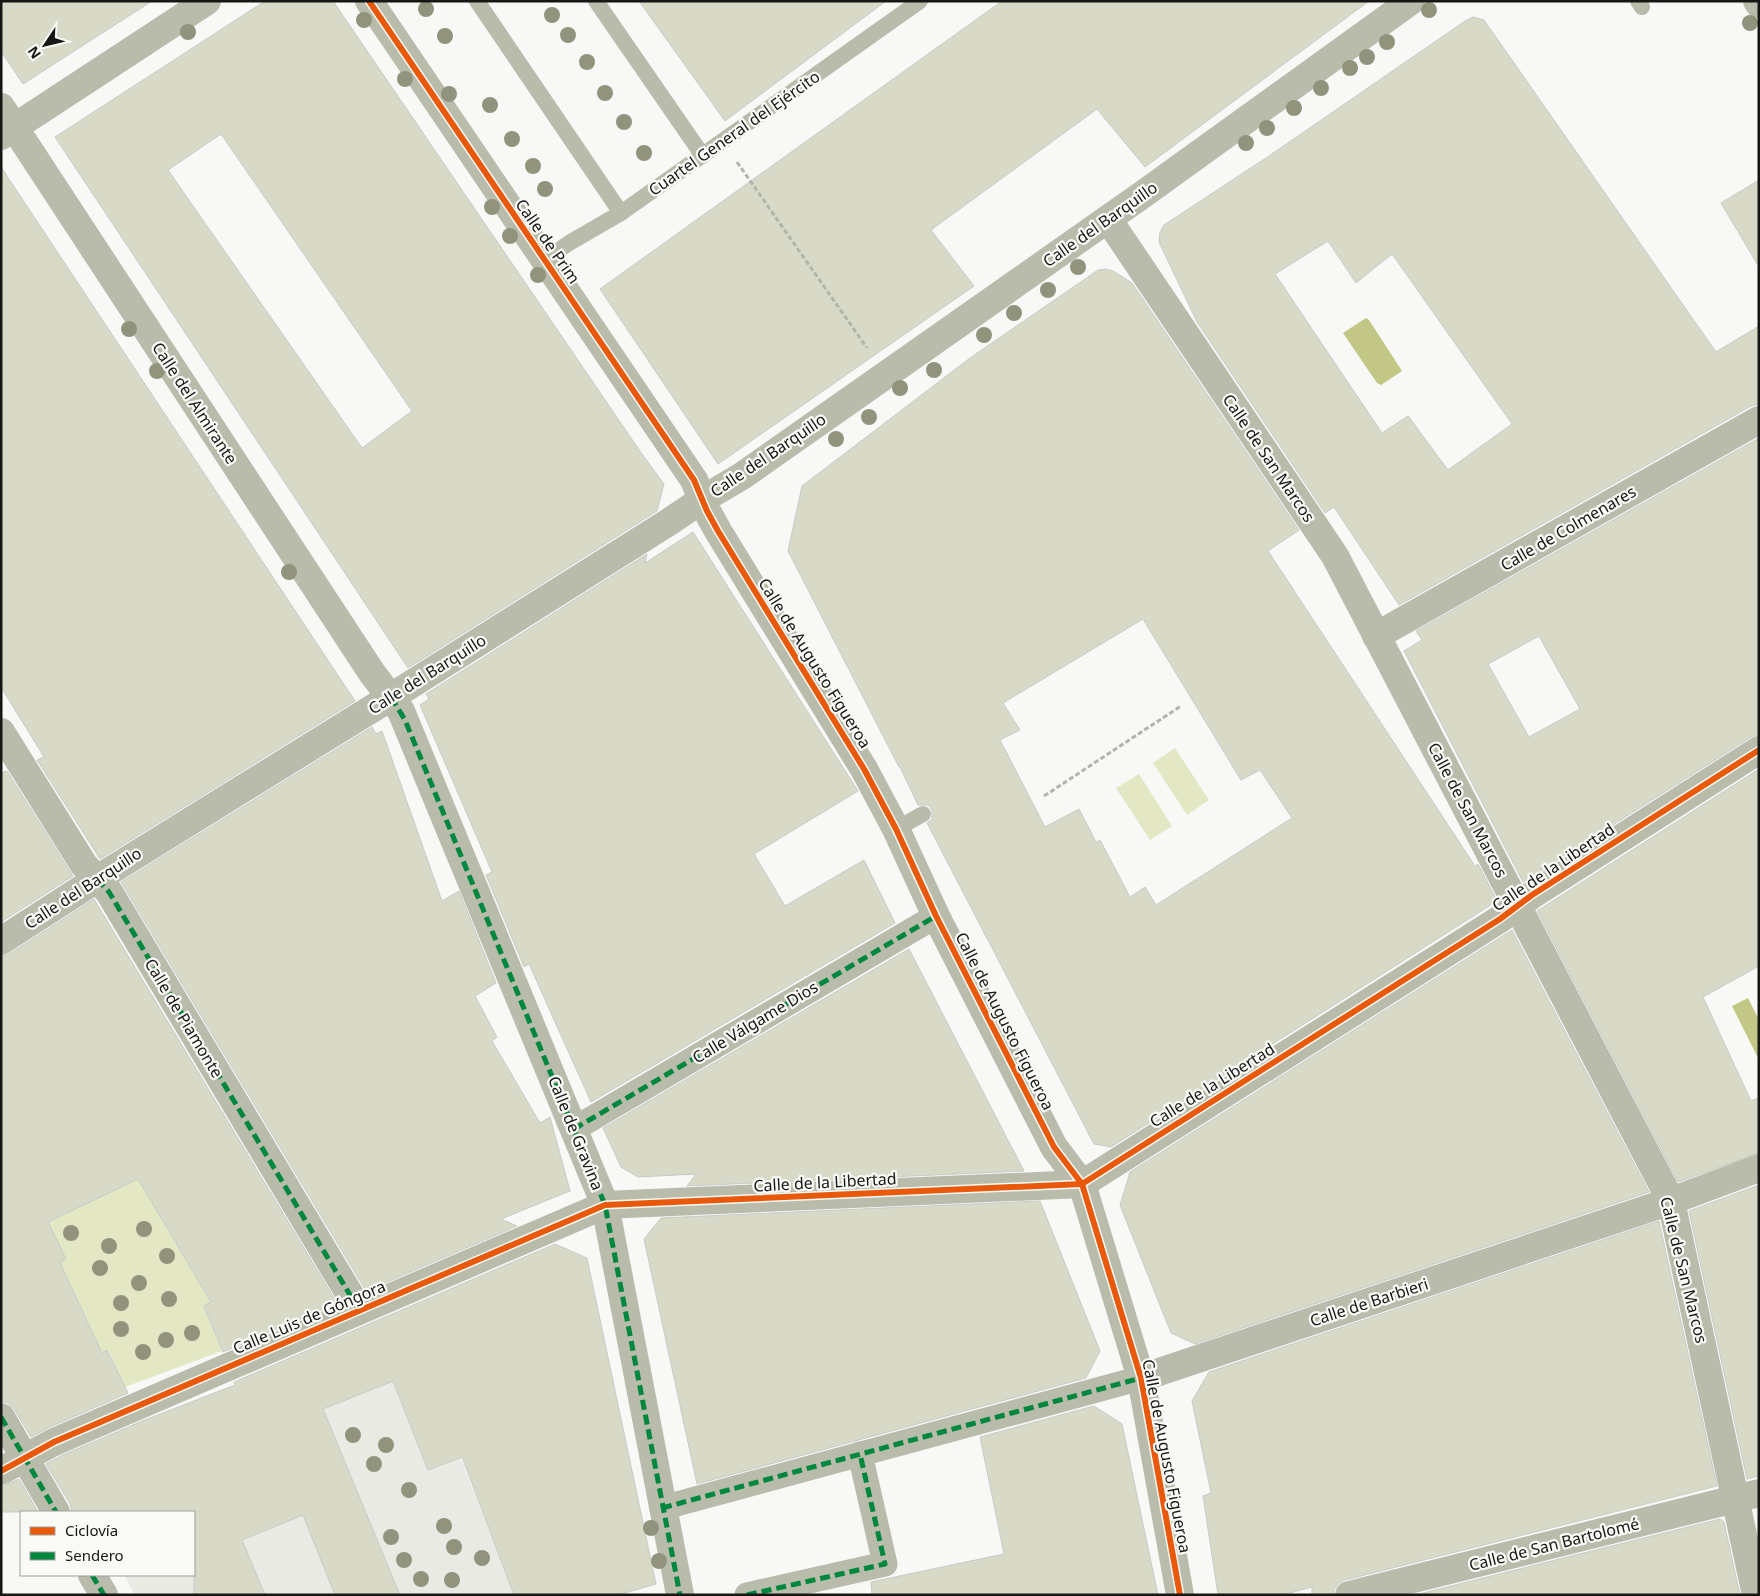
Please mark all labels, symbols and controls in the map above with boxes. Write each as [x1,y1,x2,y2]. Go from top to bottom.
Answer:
north arrow [20,20,70,70]
text: N [23,43,45,63]
street label: Cuartel General del Ejército [644,65,824,201]
street label: Calle del Barquillo [1038,176,1162,272]
street label: Calle de Prim [511,194,585,288]
street label: Calle del Almirante [147,338,243,468]
street label: Calle de San Marcos [1218,390,1320,526]
street label: Calle del Barquillo [706,408,830,502]
street label: Calle de Colmenares [1496,480,1640,576]
street label: Calle de Augusto Figueroa [754,574,876,752]
street label: Calle del Barquillo [364,629,490,719]
street label: Calle de San Marcos [1423,739,1513,881]
street label: Calle de la Libertad [1487,818,1619,916]
street label: Calle del Barquillo [20,842,146,934]
street label: Calle de Augusto Figueroa [951,928,1059,1114]
street label: Calle de Piamonte [140,954,228,1082]
street label: Calle Válgame Dios [688,976,822,1068]
street label: Calle de la Libertad [1145,1038,1279,1132]
street label: Calle de Gravina [543,1073,609,1193]
street label: Calle de la Libertad [753,1167,897,1197]
street label: Calle de San Marcos [1655,1194,1713,1346]
street label: Calle de Barbieri [1307,1272,1431,1332]
street label: Calle Luis de Góngora [229,1275,389,1359]
street label: Calle de Augusto Figueroa [1137,1357,1197,1555]
legend [20,1511,195,1576]
street label: Calle de San Bartolomé [1467,1512,1641,1576]
text: Ciclovía [65,1520,118,1540]
text: Sendero [65,1545,124,1565]

